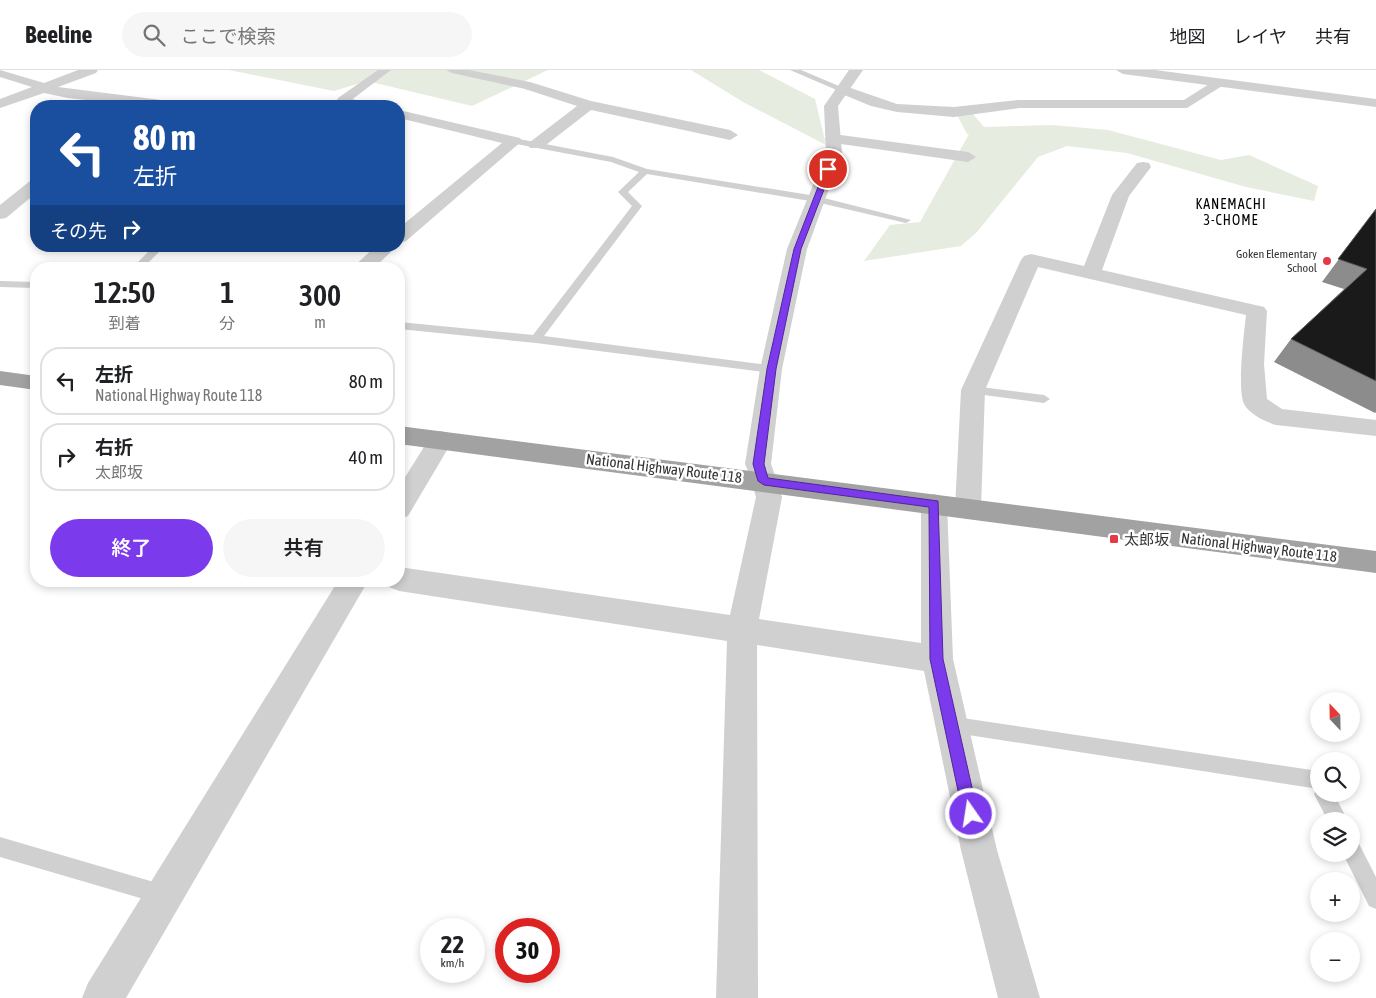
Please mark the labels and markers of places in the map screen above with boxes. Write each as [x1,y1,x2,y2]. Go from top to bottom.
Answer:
pin [807,148,849,190]
place label: Goken Elementary School [1236,247,1318,275]
marker: Goken Elementary School [1321,255,1333,267]
place label: 太郎坂 [1124,531,1169,548]
marker: 太郎坂 [1108,533,1120,545]

